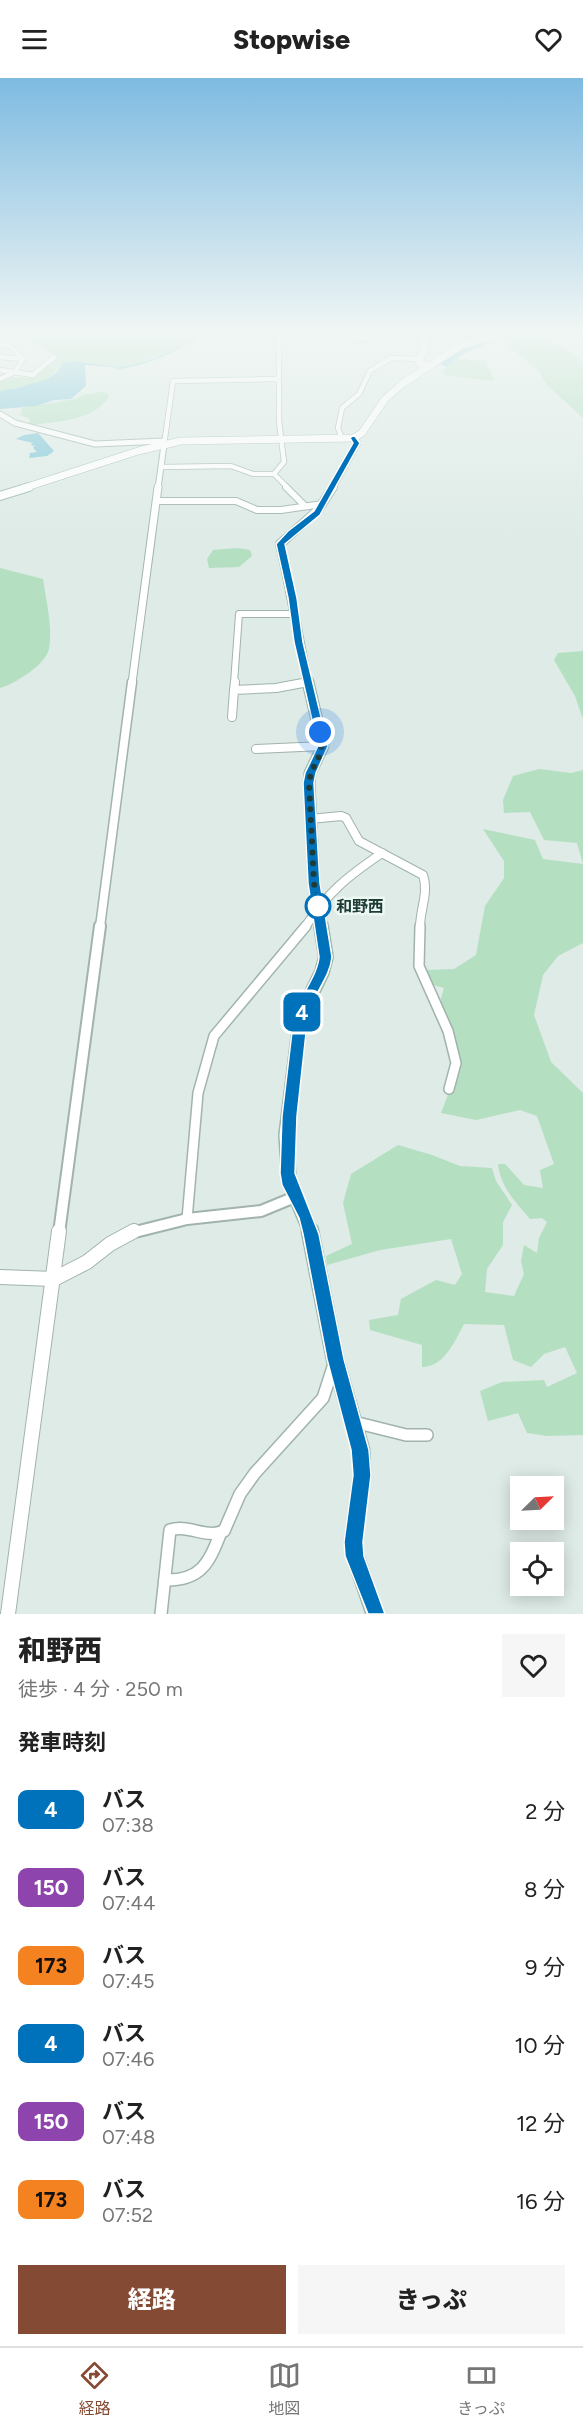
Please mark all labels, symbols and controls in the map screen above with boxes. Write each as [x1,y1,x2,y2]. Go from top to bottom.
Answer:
icon: menu [18,23,51,56]
text: Stopwise [233,23,350,56]
icon: heart [532,23,565,56]
your location [305,717,335,747]
marker: 和野西 [305,893,331,919]
place label: 和野西 [336,897,384,916]
line badge: 4 [282,992,322,1032]
text: 4 [295,1000,309,1025]
north arrow [510,1476,564,1530]
map controls [510,1476,564,1596]
button: locate [510,1542,564,1596]
text: 和野西 [18,1633,102,1667]
button: heart [502,1634,565,1697]
text: 徒歩 · 4 分 · 250 m [18,1677,183,1701]
text: 発車時刻 [18,1729,106,1756]
text: バス [102,1786,146,1813]
text: 4 [44,1797,58,1822]
text: 2 分 [525,1798,565,1825]
text: 07:38 [102,1813,154,1837]
text: バス [102,1864,146,1891]
text: 150 [34,1875,68,1900]
text: 8 分 [524,1876,565,1903]
text: 07:44 [102,1891,155,1915]
text: バス [102,1942,146,1969]
text: 173 [35,1953,67,1978]
text: 9 分 [525,1954,565,1981]
text: 07:45 [102,1969,155,1993]
text: バス [102,2020,146,2047]
text: 4 [44,2031,58,2056]
text: 10 分 [514,2032,565,2059]
text: 07:46 [102,2047,154,2071]
text: バス [102,2098,146,2125]
text: 150 [34,2109,68,2134]
text: 12 分 [516,2110,565,2137]
text: 07:48 [102,2125,155,2149]
text: バス [102,2176,146,2203]
text: 173 [35,2187,67,2212]
text: 16 分 [516,2188,565,2215]
text: 07:52 [102,2203,153,2227]
button: 経路 [18,2265,286,2334]
button: きっぷ [298,2265,565,2334]
tab: 経路 [78,2359,111,2419]
tab: 地図 [268,2359,301,2419]
tab: きっぷ [457,2359,505,2419]

